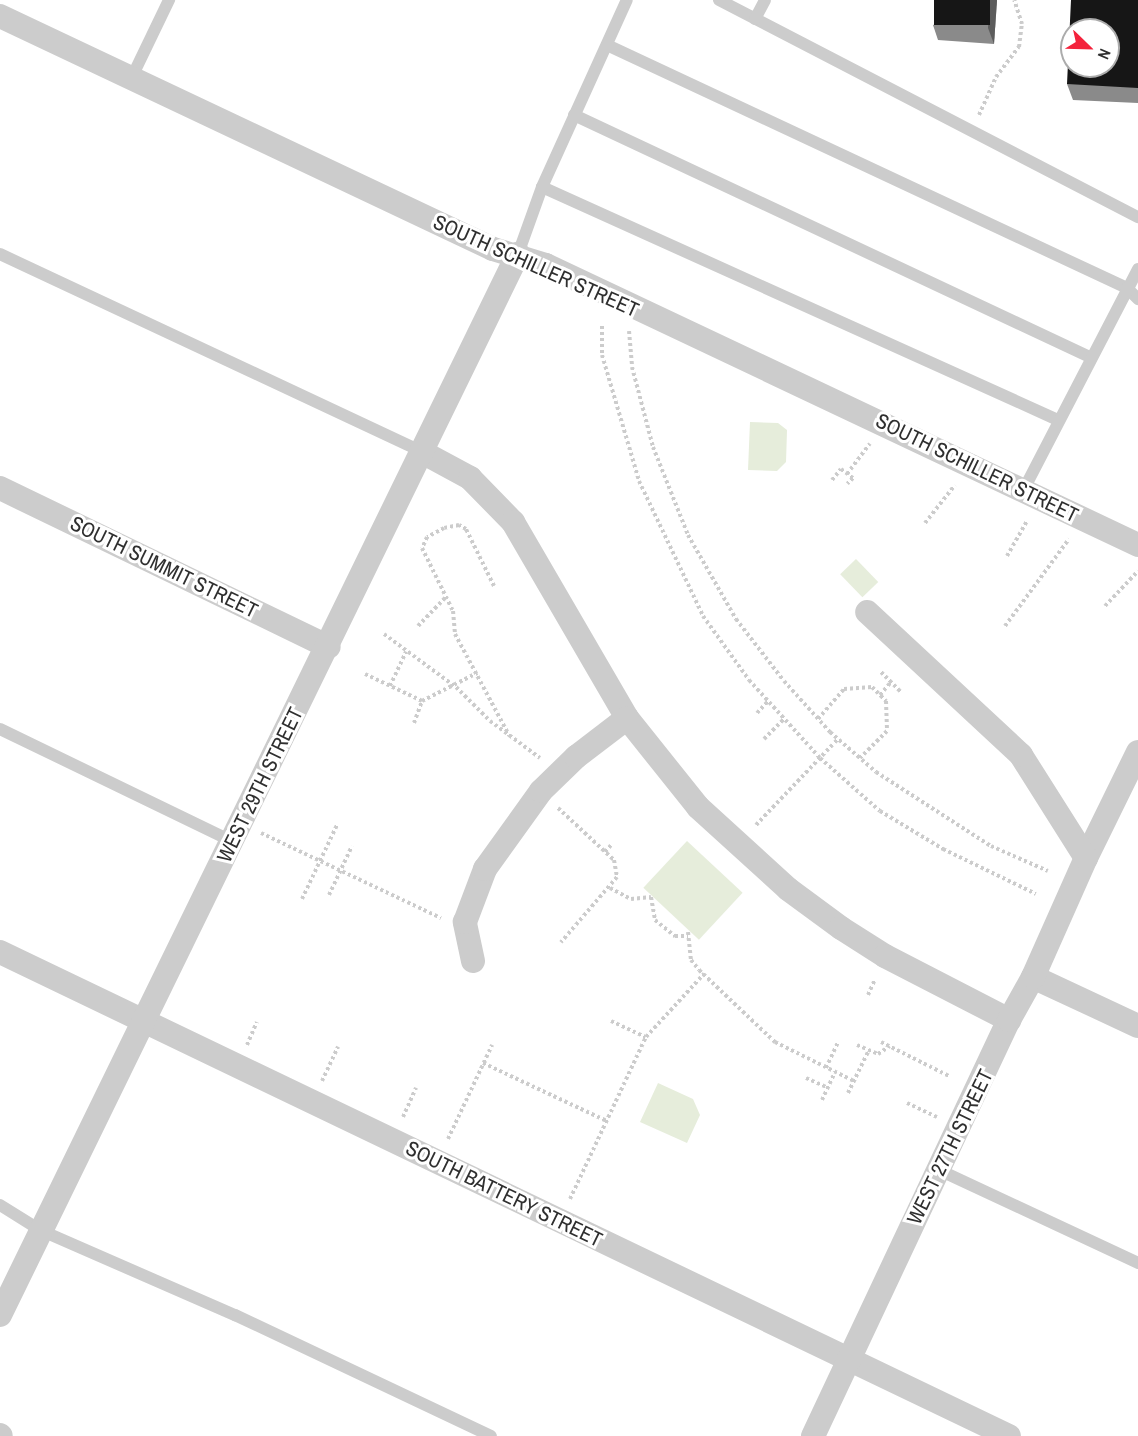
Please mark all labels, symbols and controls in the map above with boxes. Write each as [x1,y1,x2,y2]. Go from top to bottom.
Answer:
north arrow [1060,18,1120,78]
text: N [1093,46,1117,63]
street label: SOUTH SCHILLER STREET [429,209,643,323]
street label: SOUTH SCHILLER STREET [872,408,1082,528]
street label: SOUTH SUMMIT STREET [66,511,262,623]
street label: WEST 29TH STREET [212,703,308,867]
street label: WEST 27TH STREET [902,1065,998,1229]
street label: SOUTH BATTERY STREET [402,1135,606,1253]

